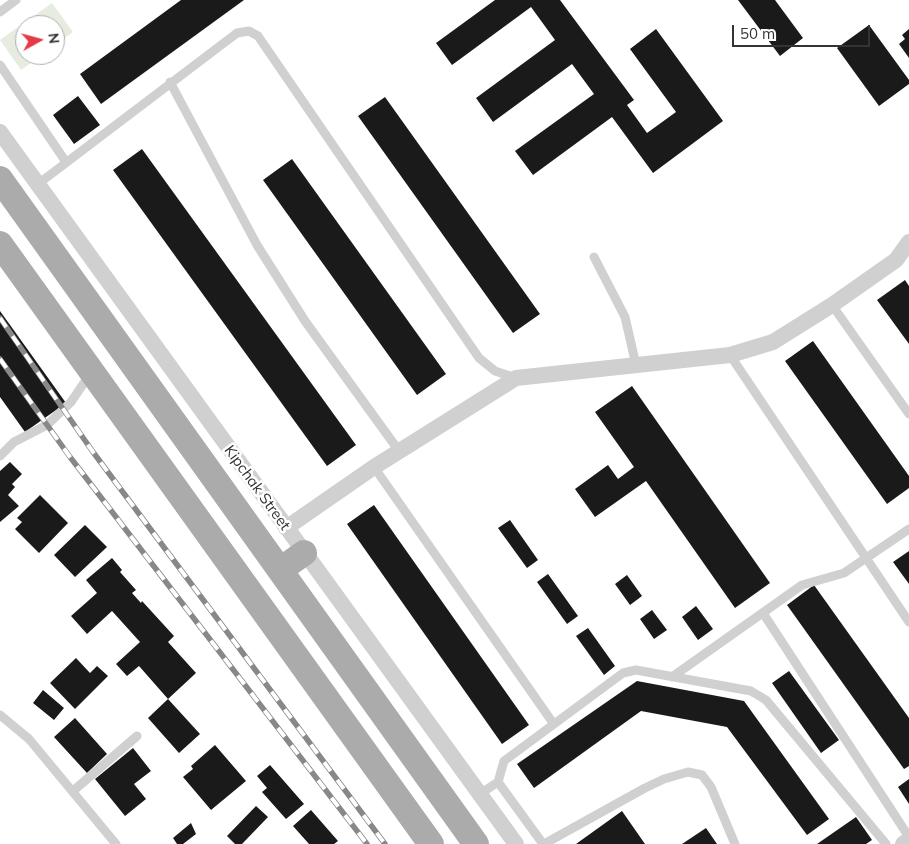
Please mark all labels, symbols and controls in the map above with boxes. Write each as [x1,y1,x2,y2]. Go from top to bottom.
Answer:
north arrow [15,15,65,65]
scale bar [734,15,872,47]
text: 50 m [740,24,775,43]
text: N [44,32,63,45]
street label: Kipchak Street [220,442,294,534]

